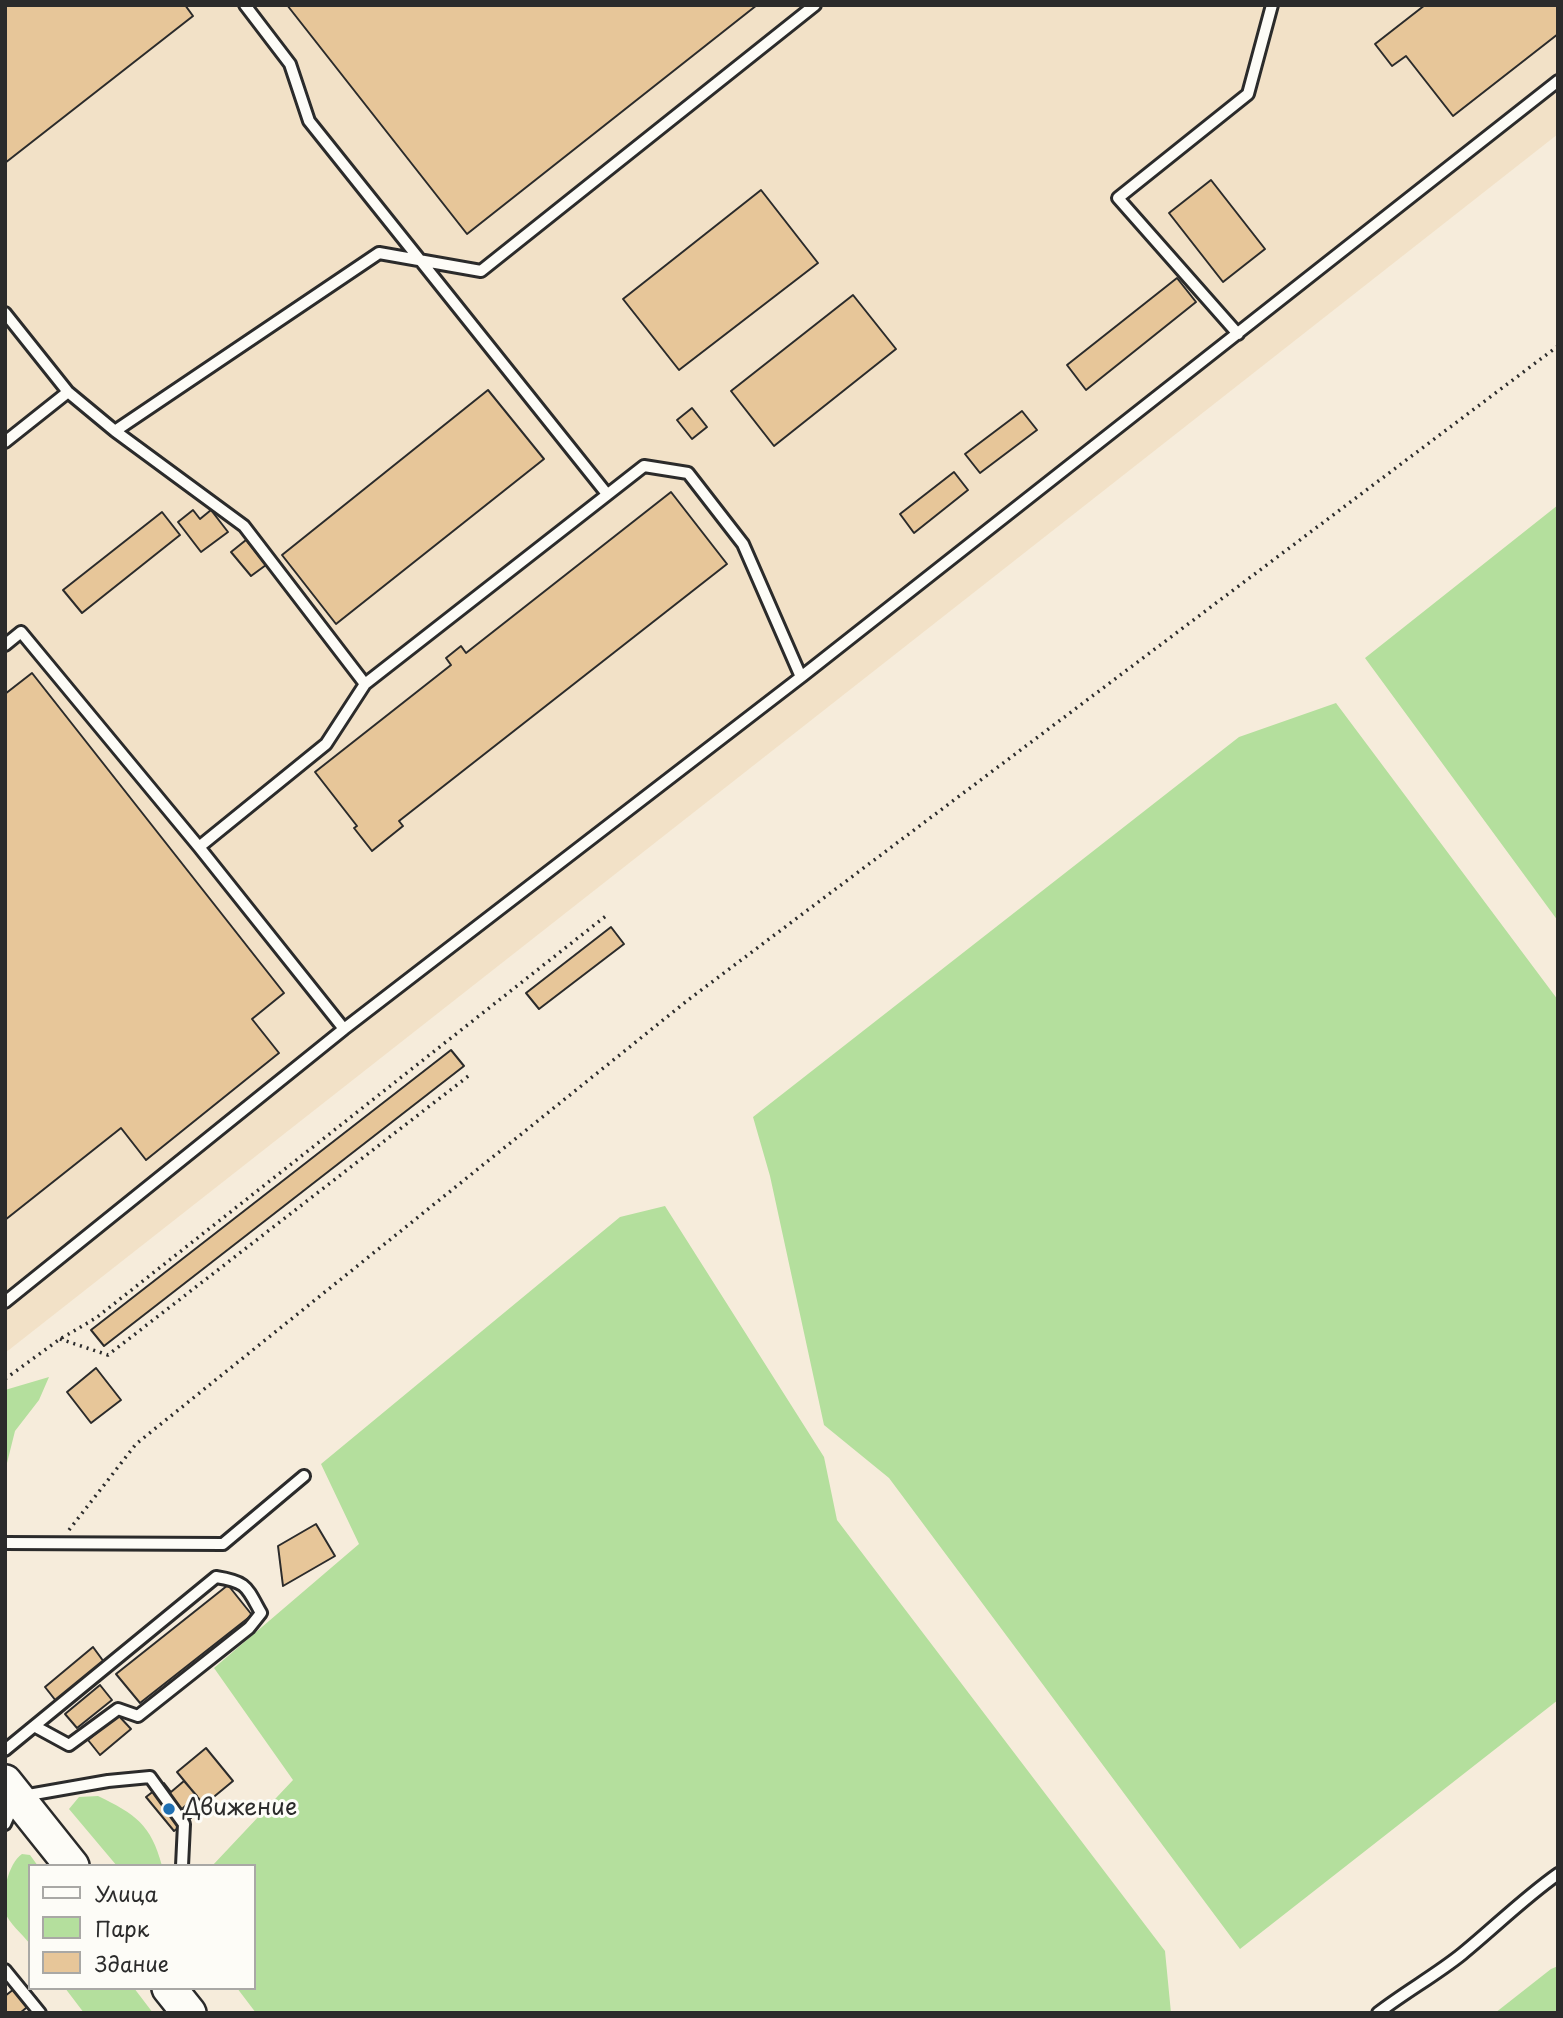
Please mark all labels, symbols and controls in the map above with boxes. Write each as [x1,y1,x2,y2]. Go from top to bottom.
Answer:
place label: Движение [183,1795,297,1823]
marker: Движение [161,1801,177,1817]
legend [28,1864,256,1990]
text: Улица [95,1877,158,1909]
text: Парк [95,1912,149,1944]
text: Здание [95,1947,169,1979]

